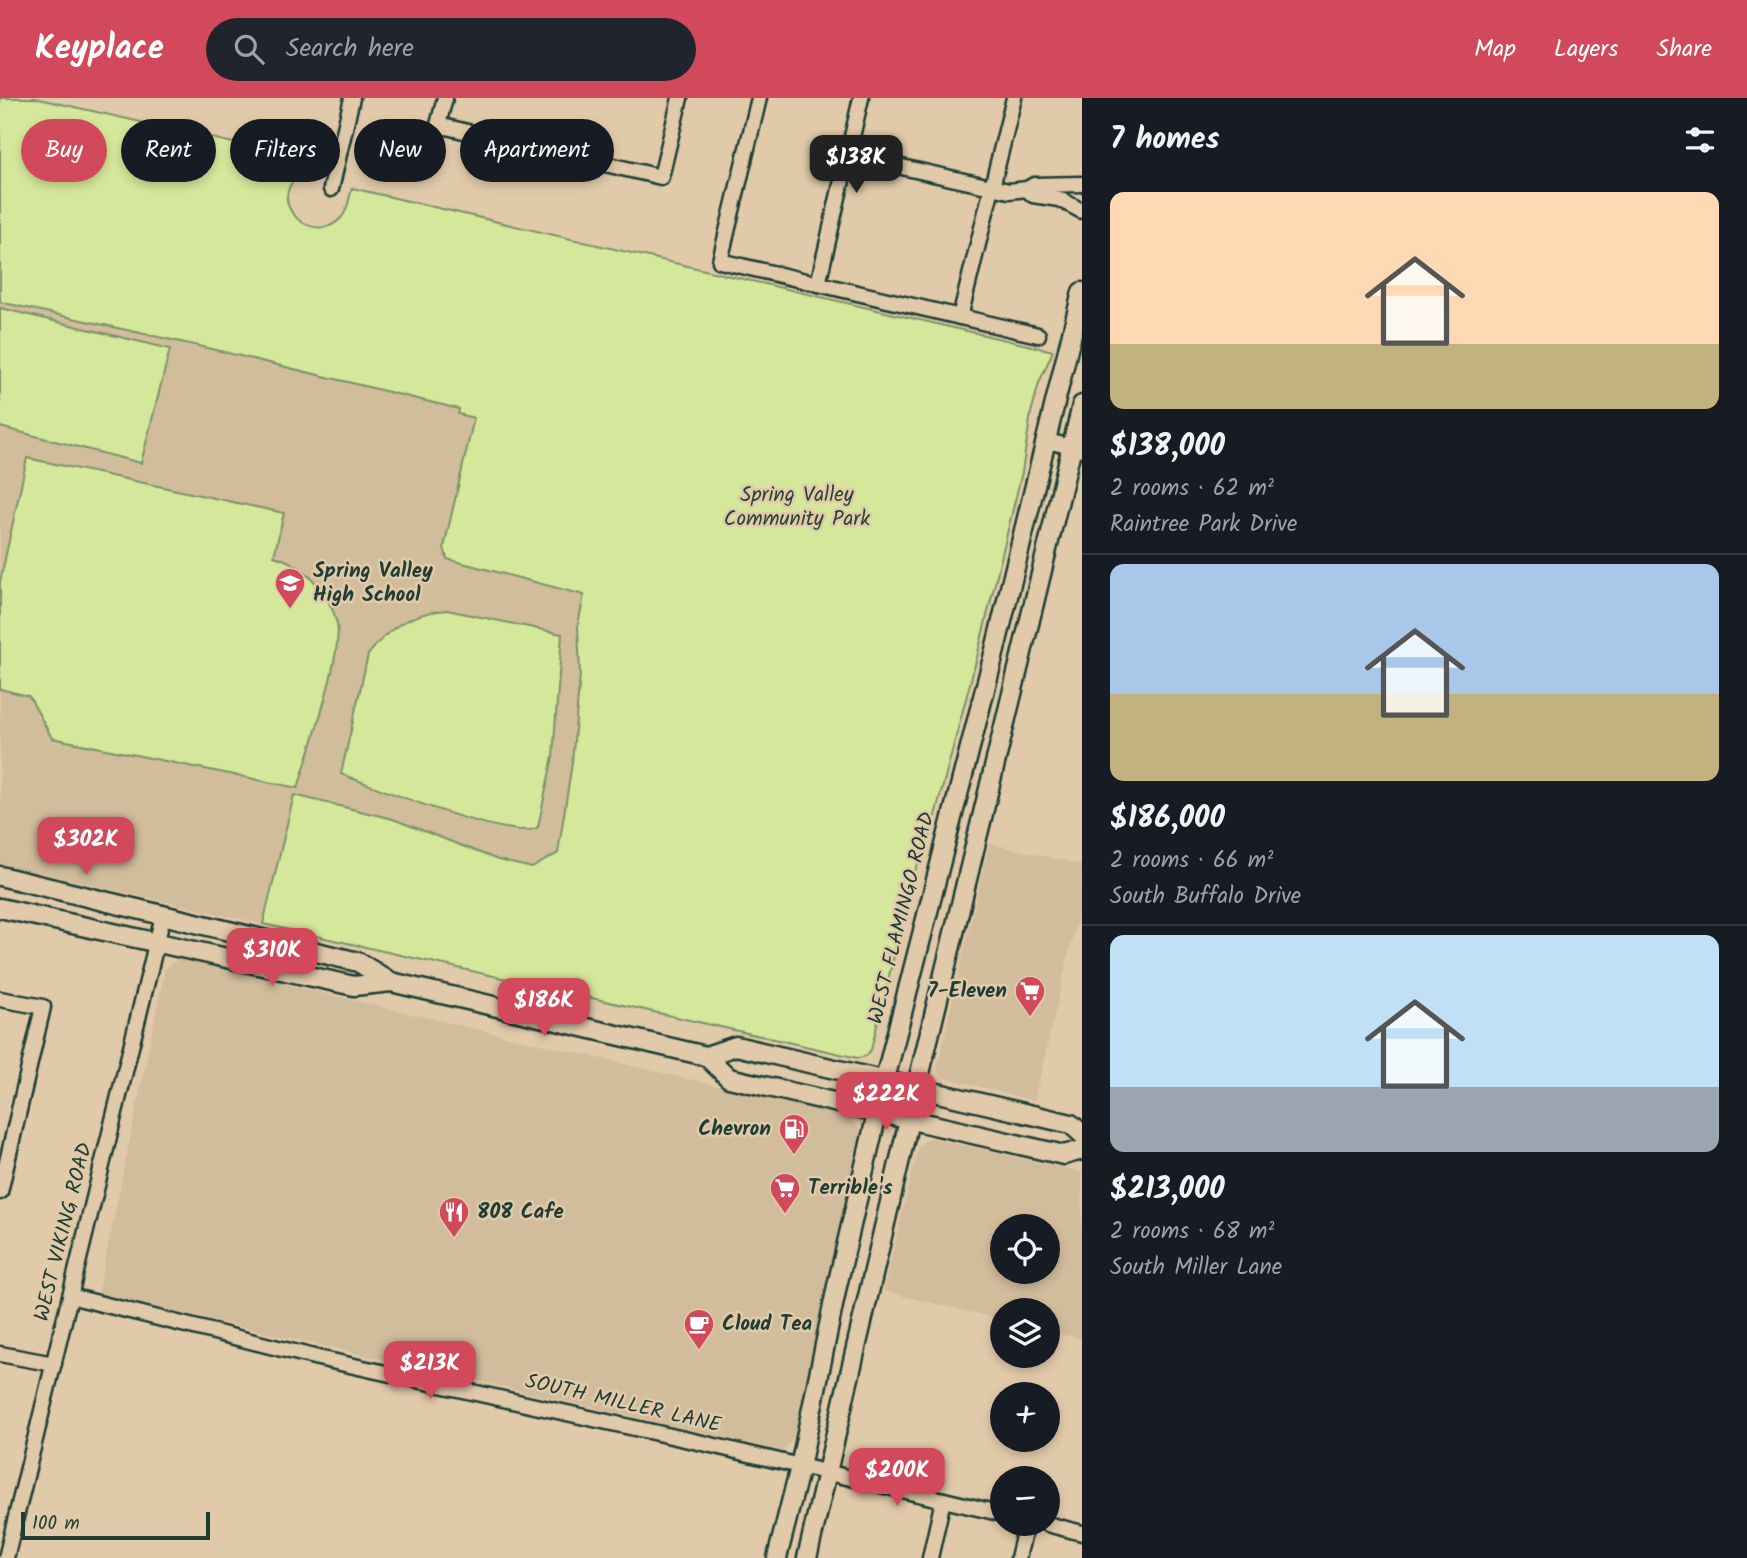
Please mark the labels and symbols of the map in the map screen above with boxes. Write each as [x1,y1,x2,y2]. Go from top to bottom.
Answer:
pin: $138K [807,136,905,195]
park label: Spring Valley Community Park [724,479,870,536]
place label: Spring Valley High School [313,555,433,612]
school or university icon: Spring Valley High School [273,566,307,610]
street label: WEST FLAMINGO ROAD [860,808,944,1028]
pin: $302K [37,818,135,877]
pin: $310K [223,928,321,988]
supermarket icon: 7-Eleven [1013,974,1047,1018]
place label: 7-Eleven [928,975,1007,1008]
pin: $186K [495,978,593,1038]
pin: $222K [837,1072,935,1132]
fuel station icon: Chevron [777,1112,811,1156]
place label: Chevron [698,1113,771,1146]
street label: WEST VIKING ROAD [26,1139,102,1325]
supermarket icon: Terrible's [768,1171,802,1215]
place label: Terrible's [808,1172,893,1205]
restaurant icon: 808 Cafe [437,1195,471,1239]
place label: 808 Cafe [477,1196,564,1229]
cafe icon: Cloud Tea [682,1307,716,1351]
place label: Cloud Tea [722,1308,812,1341]
pin: $213K [381,1342,479,1401]
street label: SOUTH MILLER LANE [522,1365,725,1443]
pin: $200K [848,1448,946,1508]
scale bar [21,1509,210,1541]

